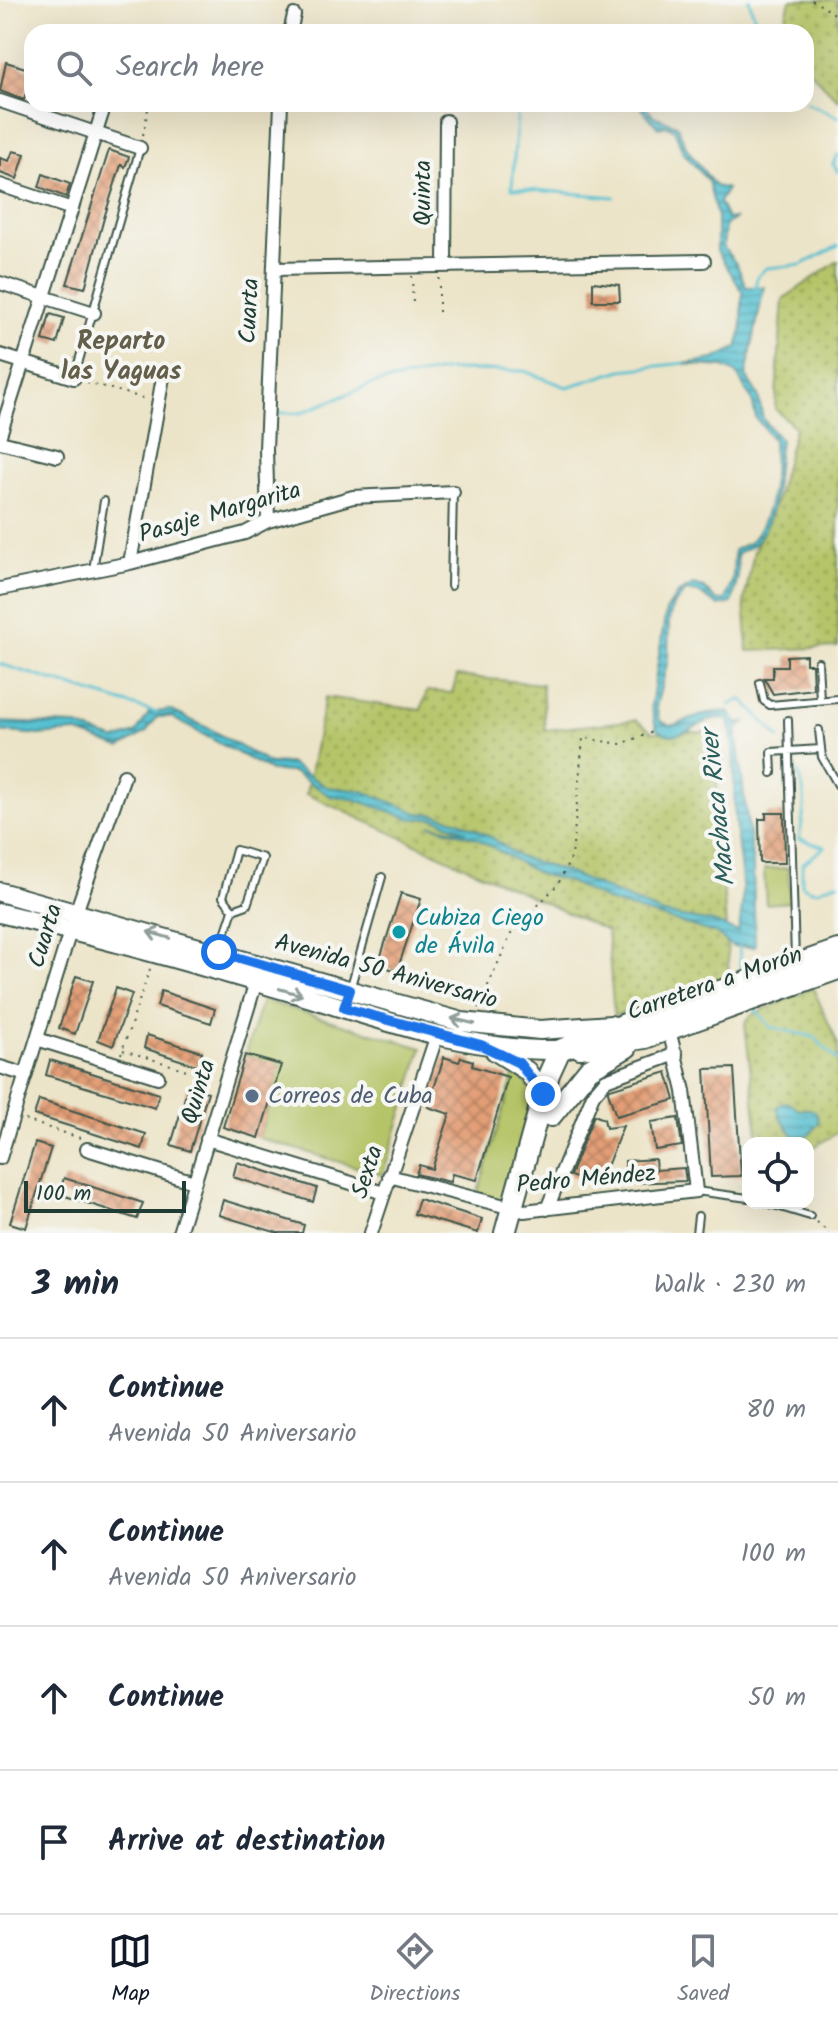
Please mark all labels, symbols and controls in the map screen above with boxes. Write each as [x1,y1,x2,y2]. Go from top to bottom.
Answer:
search box [24,24,814,112]
text: Search here [116,44,264,92]
icon: search [52,46,96,90]
street label: Quinta [404,160,443,226]
street label: Cuarta [229,277,271,345]
district label: Reparto las Yaguas [61,321,181,393]
street label: Pasaje Margarita [134,471,306,555]
water label: Machaca River [689,722,748,888]
street label: Cuarta [18,899,74,973]
place label: Cubiza Ciego de Ávila [415,899,544,966]
street label: Avenida 50 Aniversario [270,923,502,1021]
marker: Cubiza Ciego de Ávila [390,923,408,941]
one-way arrow [147,927,173,942]
route start [201,934,237,970]
street label: Carretera a Morón [622,936,808,1032]
one-way arrow [278,985,304,1000]
one-way arrow [451,1013,476,1028]
street label: Quinta [171,1055,227,1129]
route end [525,1076,561,1112]
place label: Correos de Cuba [268,1077,433,1116]
marker: Correos de Cuba [243,1087,261,1105]
map controls [742,1137,814,1209]
button: locate [742,1137,814,1209]
street label: Sexta [341,1140,395,1204]
street label: Pedro Méndez [515,1154,657,1206]
scale bar [24,1177,186,1213]
text: 100 m [36,1177,91,1212]
text: 3 min [32,1258,119,1312]
text: Walk · 230 m [654,1264,806,1306]
text: Continue [108,1365,224,1413]
icon: ahead [32,1388,76,1432]
text: 80 m [746,1389,806,1431]
text: Avenida 50 Aniversario [108,1413,356,1455]
text: Continue [108,1509,224,1557]
icon: ahead [32,1532,76,1576]
text: 100 m [741,1533,806,1575]
text: Avenida 50 Aniversario [108,1557,356,1599]
text: Continue [108,1674,224,1722]
icon: ahead [32,1676,76,1720]
text: 50 m [748,1677,806,1719]
text: Arrive at destination [108,1818,385,1866]
icon: arrive [32,1820,76,1864]
tab: Map [108,1929,152,2012]
tab: Directions [369,1929,461,2012]
tab: Saved [677,1929,730,2012]

